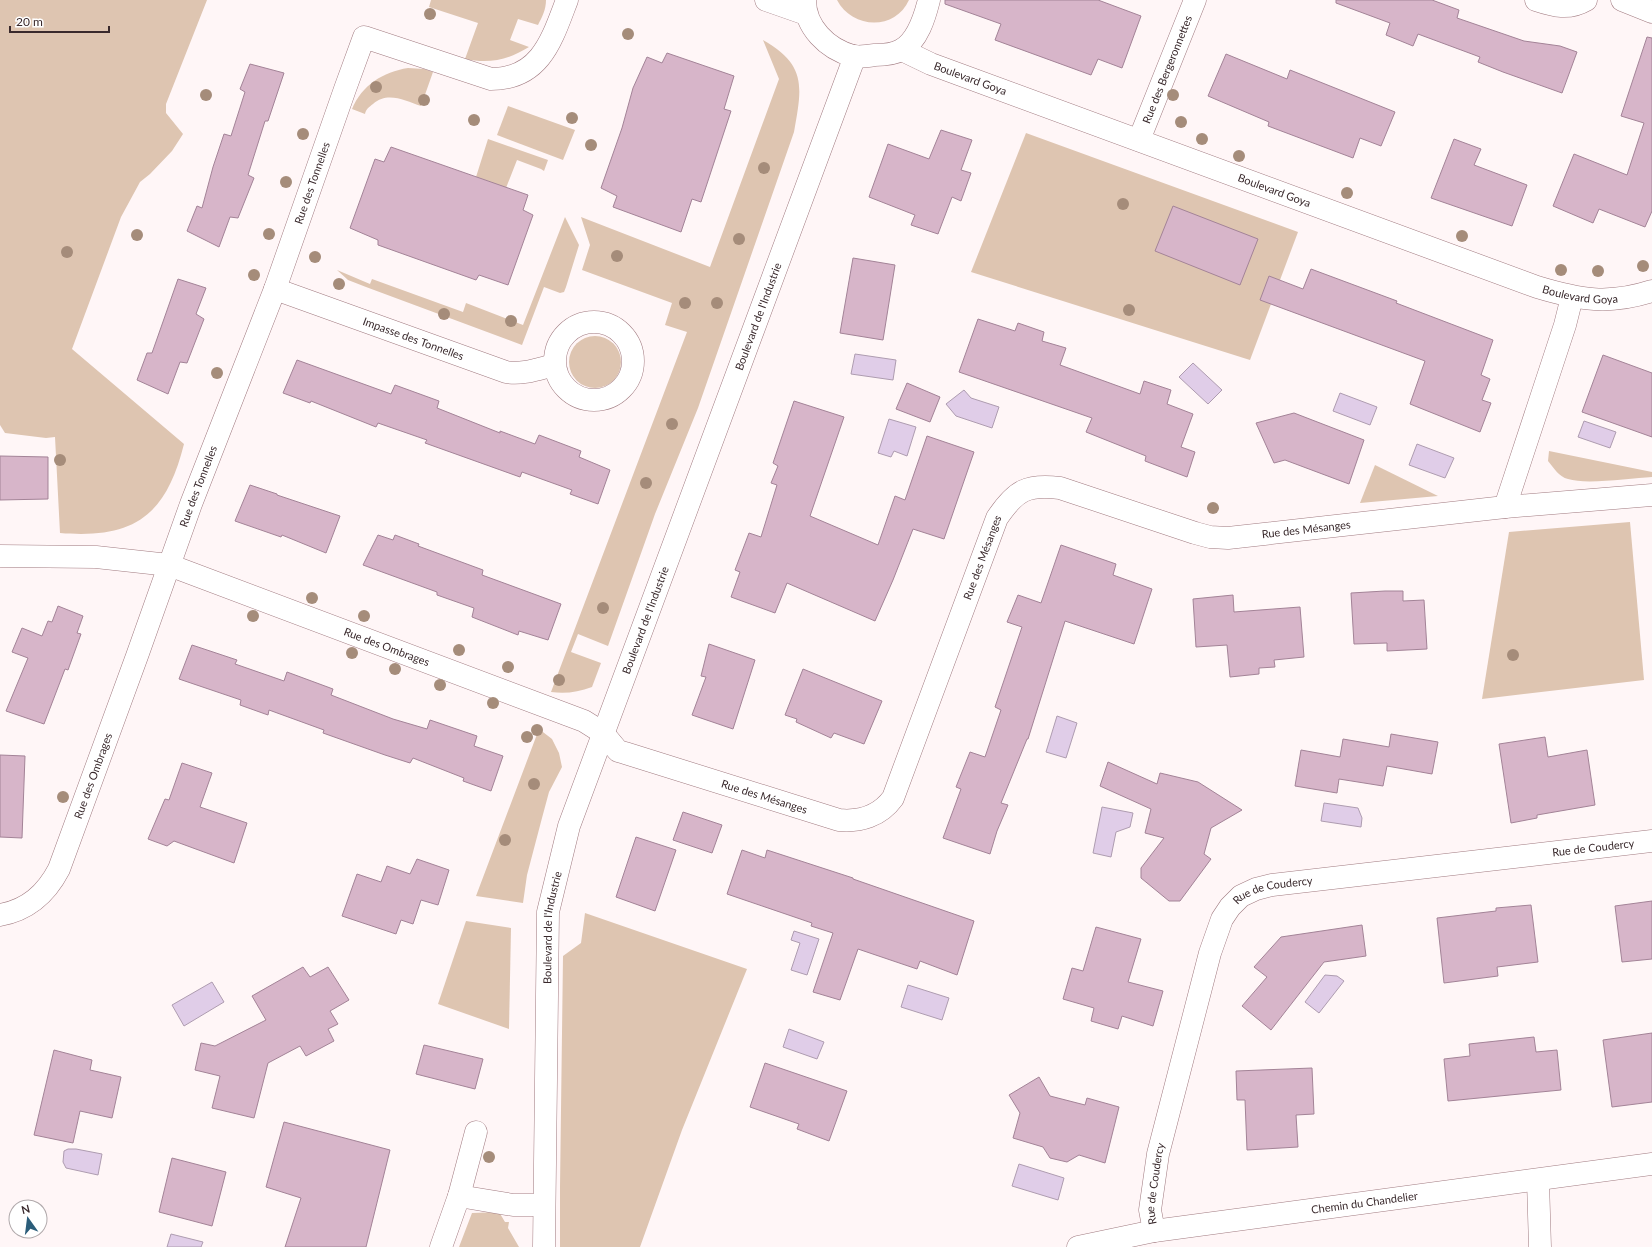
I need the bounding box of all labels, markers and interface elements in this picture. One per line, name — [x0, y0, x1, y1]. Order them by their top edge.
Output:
scale bar — [10, 8, 109, 34]
street label: Rue des Bergeronnettes — [1139, 13, 1194, 125]
text: 20 m — [16, 14, 43, 29]
street label: Boulevard Goya — [932, 59, 1009, 97]
street label: Rue des Tonnelles — [291, 140, 332, 226]
street label: Boulevard Goya — [1236, 171, 1313, 209]
street label: Boulevard de l'Industrie — [732, 261, 784, 372]
street label: Boulevard Goya — [1541, 282, 1618, 305]
street label: Impasse des Tonnelles — [361, 314, 466, 362]
street label: Rue des Tonnelles — [176, 443, 219, 529]
street label: Rue des Mésanges — [960, 512, 1004, 601]
street label: Rue des Mésanges — [1261, 517, 1352, 540]
street label: Boulevard de l'Industrie — [619, 564, 671, 676]
street label: Rue des Ombrages — [342, 624, 432, 668]
street label: Rue des Ombrages — [71, 731, 114, 820]
street label: Rue des Mésanges — [720, 777, 809, 816]
street label: Rue de Coudercy — [1551, 836, 1635, 859]
street label: Boulevard de l'Industrie — [540, 869, 564, 984]
street label: Rue de Coudercy — [1230, 873, 1313, 907]
street label: Rue de Coudercy — [1143, 1141, 1167, 1226]
street label: Chemin du Chandelier — [1310, 1189, 1418, 1216]
north arrow — [8, 1199, 48, 1239]
text: N — [20, 1201, 31, 1216]

